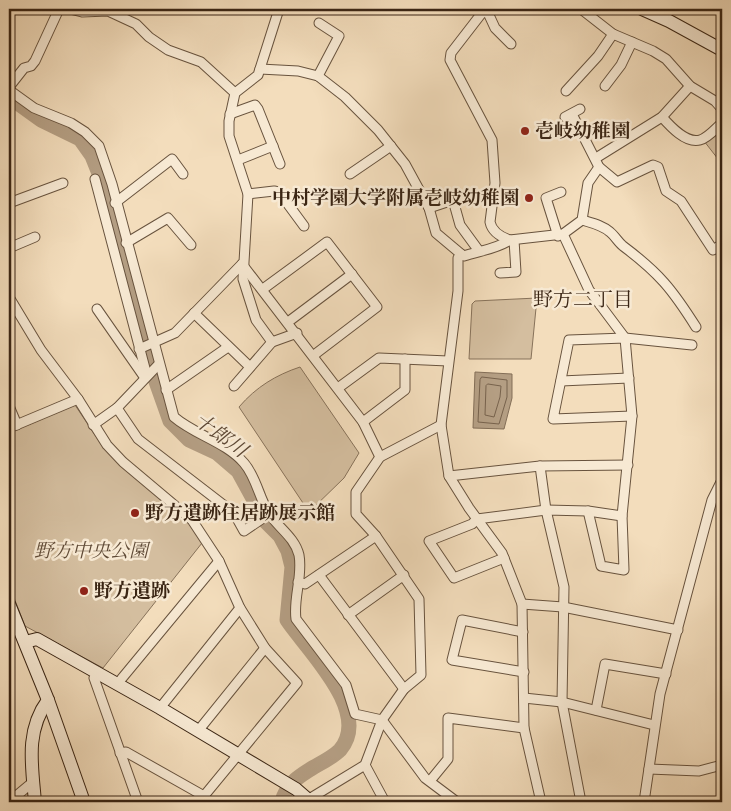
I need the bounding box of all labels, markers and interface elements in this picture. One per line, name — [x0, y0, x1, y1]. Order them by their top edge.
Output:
place label: 壱岐幼稚園 — [535, 120, 630, 143]
marker: 壱岐幼稚園 — [519, 125, 531, 137]
place label: 中村学園大学附属壱岐幼稚園 — [272, 187, 519, 210]
marker: 中村学園大学附属壱岐幼稚園 — [523, 192, 535, 204]
district label: 野方二丁目 — [533, 288, 633, 313]
water label: 十郎川 — [188, 408, 253, 465]
place label: 野方遺跡住居跡展示館 — [145, 502, 335, 525]
marker: 野方遺跡住居跡展示館 — [129, 507, 141, 519]
park label: 野方中央公園 — [34, 540, 151, 563]
place label: 野方遺跡 — [94, 580, 170, 603]
marker: 野方遺跡 — [78, 585, 90, 597]

